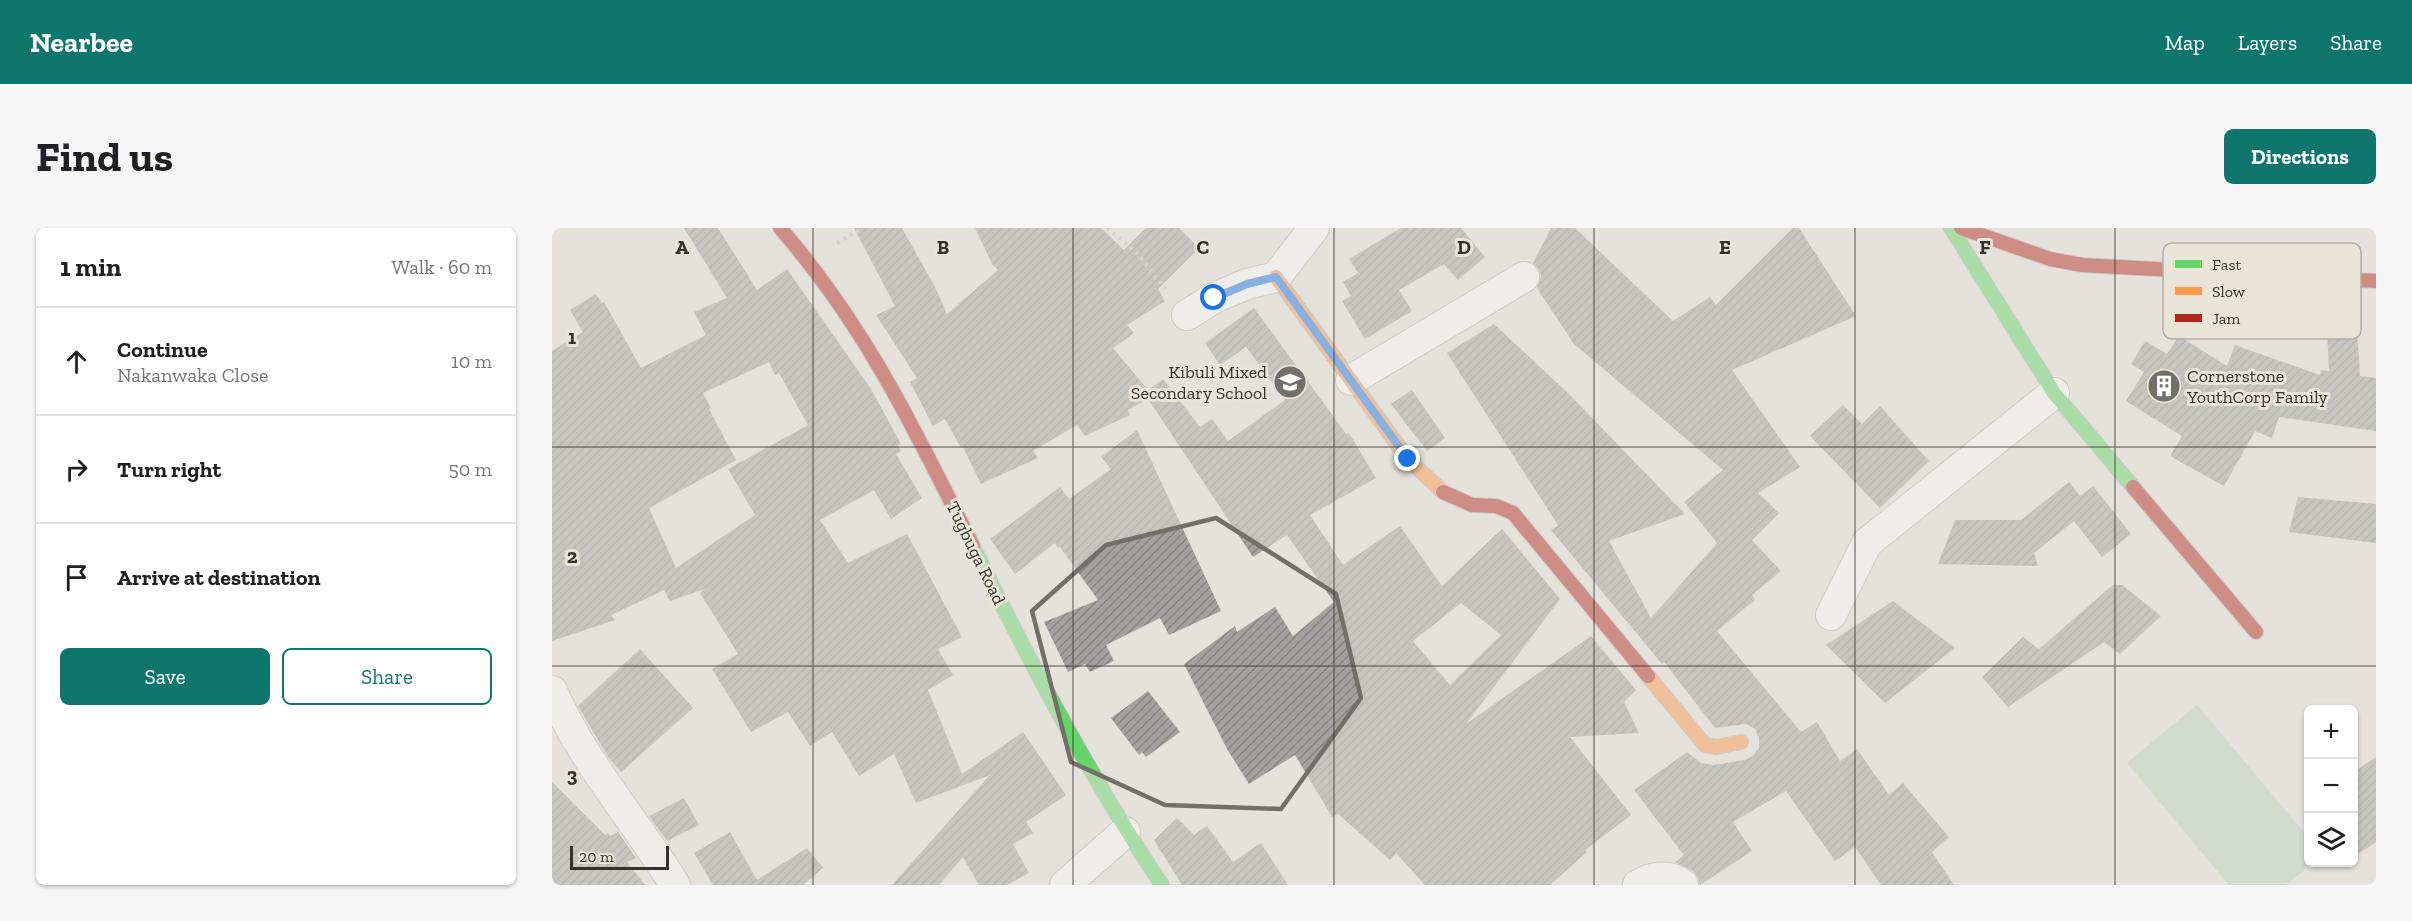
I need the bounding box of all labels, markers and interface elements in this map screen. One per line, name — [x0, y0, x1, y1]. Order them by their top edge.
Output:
text: Nearbee — [30, 26, 133, 59]
text: Map — [2165, 30, 2205, 55]
text: Layers — [2238, 30, 2297, 55]
text: Share — [2330, 30, 2382, 55]
button: Directions — [2224, 129, 2376, 184]
text: Find us — [36, 131, 173, 182]
text: A — [675, 235, 689, 259]
text: B — [937, 235, 949, 259]
text: C — [1197, 235, 1210, 259]
text: D — [1457, 235, 1471, 259]
text: E — [1719, 235, 1731, 259]
text: F — [1979, 235, 1991, 259]
legend — [2163, 243, 2361, 339]
text: 1 min — [60, 251, 121, 283]
text: Walk · 60 m — [391, 255, 492, 279]
text: Fast — [2212, 255, 2241, 274]
text: Slow — [2212, 282, 2246, 301]
route start — [1200, 284, 1226, 310]
text: Jam — [2212, 309, 2241, 328]
text: 1 — [568, 325, 576, 349]
text: Continue — [117, 336, 208, 363]
icon: ahead — [60, 345, 93, 378]
text: 10 m — [451, 349, 492, 373]
place label: Kibuli Mixed Secondary School — [1131, 361, 1267, 404]
text: Nakanwaka Close — [117, 363, 268, 387]
school or university icon: Kibuli Mixed Secondary School — [1272, 364, 1308, 400]
place label: Cornerstone YouthCorp Family — [2186, 365, 2329, 408]
building icon: Cornerstone YouthCorp Family — [2146, 368, 2182, 404]
route end — [1394, 445, 1420, 471]
icon: right — [60, 453, 93, 486]
text: Turn right — [117, 456, 221, 483]
text: 50 m — [448, 457, 492, 481]
street label: Tugbuga Road — [942, 498, 1011, 608]
text: 2 — [567, 544, 578, 568]
icon: arrive — [60, 561, 93, 594]
text: Arrive at destination — [117, 564, 320, 591]
button: Save — [60, 648, 270, 705]
button: Share — [282, 648, 492, 705]
map controls — [2304, 705, 2358, 867]
button: + — [2304, 705, 2358, 759]
button: − — [2304, 759, 2358, 813]
text: 3 — [567, 763, 578, 787]
button: layers — [2304, 813, 2358, 867]
scale bar — [570, 843, 669, 870]
text: 20 m — [579, 847, 614, 866]

